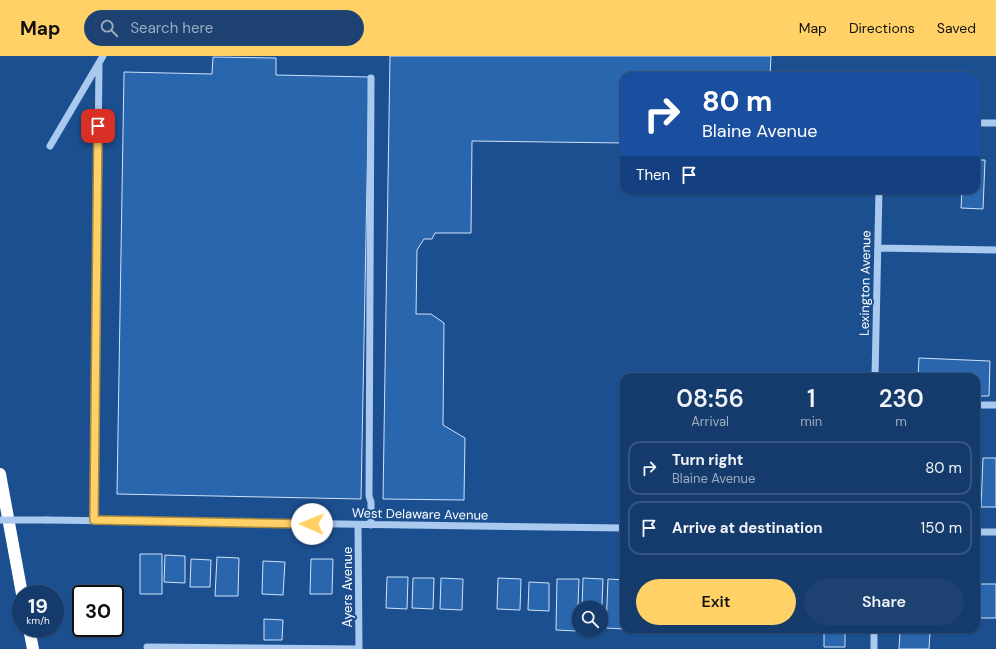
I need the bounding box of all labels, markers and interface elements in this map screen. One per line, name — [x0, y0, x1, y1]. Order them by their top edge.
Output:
search box — [84, 10, 364, 46]
text: Map — [20, 16, 60, 41]
icon: search — [98, 17, 120, 39]
text: Search here — [130, 18, 213, 38]
text: Map — [799, 19, 827, 37]
text: Directions — [849, 19, 915, 37]
text: Saved — [937, 19, 976, 37]
text: 80 m — [702, 83, 772, 120]
icon: right — [636, 88, 688, 140]
pin — [81, 109, 115, 143]
icon: arrive — [87, 115, 109, 137]
text: Blaine Avenue — [702, 119, 818, 143]
icon: arrive — [678, 164, 700, 186]
text: Then — [636, 165, 670, 185]
street label: Lexington Avenue — [856, 230, 874, 336]
text: 08:56 — [676, 383, 744, 414]
text: 1 — [807, 383, 815, 414]
text: 230 — [879, 383, 924, 414]
text: Arrival — [691, 413, 729, 430]
text: min — [800, 413, 822, 430]
text: m — [895, 413, 907, 430]
text: Turn right — [672, 450, 743, 470]
icon: right — [638, 457, 660, 479]
text: 80 m — [925, 458, 962, 478]
text: Blaine Avenue — [672, 470, 755, 487]
position arrow — [291, 503, 333, 545]
street label: West Delaware Avenue — [352, 504, 488, 524]
icon: arrive — [638, 517, 660, 539]
text: Arrive at destination — [672, 518, 823, 538]
text: 150 m — [921, 518, 962, 538]
street label: Ayers Avenue — [339, 547, 356, 627]
button: Exit — [636, 579, 796, 625]
button: Share — [804, 579, 964, 625]
speed limit sign: 30 — [72, 585, 124, 637]
text: 19 — [28, 593, 48, 619]
map controls — [572, 601, 608, 637]
button: search — [572, 601, 608, 637]
text: km/h — [26, 614, 50, 627]

